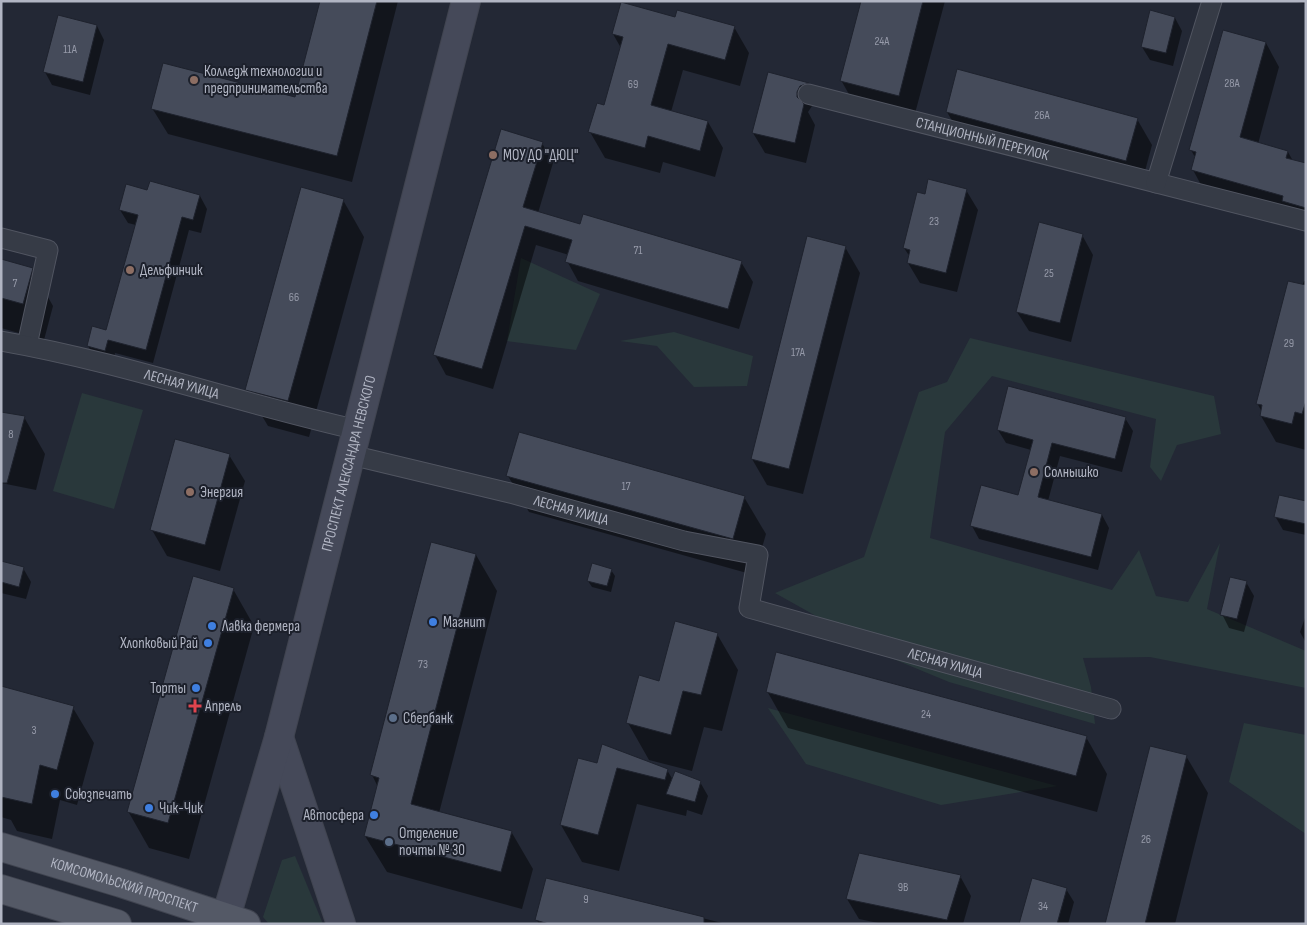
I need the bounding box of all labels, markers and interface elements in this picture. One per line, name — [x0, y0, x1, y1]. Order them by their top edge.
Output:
house number: 24А — [874, 34, 890, 49]
house number: 11А — [63, 42, 78, 57]
place label: Колледж технологии и предпринимательства — [204, 62, 328, 98]
marker: Колледж технологии и предпринимательства — [188, 74, 200, 86]
house number: 28А — [1224, 76, 1241, 91]
house number: 69 — [628, 77, 638, 92]
house number: 26А — [1034, 108, 1051, 123]
street label: СТАНЦИОННЫЙ ПЕРЕУЛОК — [914, 112, 1051, 165]
place label: МОУ ДО "ДЮЦ" — [503, 146, 578, 165]
marker: МОУ ДО "ДЮЦ" — [487, 149, 499, 161]
house number: 23 — [929, 214, 939, 229]
house number: 71 — [633, 243, 643, 258]
place label: Дельфинчик — [140, 261, 203, 280]
marker: Дельфинчик — [124, 264, 136, 276]
house number: 25 — [1044, 266, 1054, 281]
house number: 7 — [13, 276, 18, 291]
house number: 66 — [289, 290, 299, 305]
house number: 29 — [1284, 336, 1294, 351]
house number: 17А — [791, 345, 806, 360]
street label: ЛЕСНАЯ УЛИЦА — [141, 364, 222, 403]
street label: ПРОСПЕКТ АЛЕКСАНДРА НЕВСКОГО — [317, 373, 380, 553]
house number: 8 — [8, 427, 14, 442]
place label: Солнышко — [1044, 463, 1099, 482]
marker: Солнышко — [1028, 466, 1040, 478]
house number: 17 — [622, 479, 631, 494]
place label: Энергия — [200, 483, 243, 502]
marker: Энергия — [184, 486, 196, 498]
street label: ЛЕСНАЯ УЛИЦА — [531, 490, 611, 529]
place label: Магнит — [443, 613, 485, 632]
marker: Магнит — [427, 616, 439, 628]
place label: Лавка фермера — [221, 617, 300, 636]
marker: Лавка фермера — [206, 620, 218, 632]
place label: Хлопковый Рай — [119, 634, 198, 653]
marker: Хлопковый Рай — [202, 637, 214, 649]
street label: ЛЕСНАЯ УЛИЦА — [905, 643, 986, 682]
house number: 73 — [418, 657, 428, 672]
place label: Торты — [150, 679, 186, 698]
marker: Торты — [190, 682, 202, 694]
place label: Апрель — [204, 697, 242, 716]
marker: Апрель — [189, 700, 201, 712]
house number: 24 — [921, 707, 931, 722]
place label: Сбербанк — [403, 709, 453, 728]
marker: Сбербанк — [387, 712, 399, 724]
house number: 3 — [31, 723, 37, 738]
place label: Союзпечать — [65, 785, 132, 804]
marker: Союзпечать — [49, 788, 61, 800]
place label: Чик-Чик — [159, 799, 203, 818]
marker: Чик-Чик — [143, 802, 155, 814]
place label: Автосфера — [303, 806, 364, 825]
marker: Автосфера — [368, 809, 380, 821]
place label: Отделение почты № 30 — [399, 824, 465, 860]
house number: 26 — [1141, 832, 1151, 847]
marker: Отделение почты № 30 — [383, 836, 395, 848]
street label: КОМСОМОЛЬСКИЙ ПРОСПЕКТ — [48, 853, 200, 917]
house number: 9В — [898, 880, 908, 895]
house number: 9 — [583, 892, 589, 907]
house number: 34 — [1038, 899, 1048, 914]

